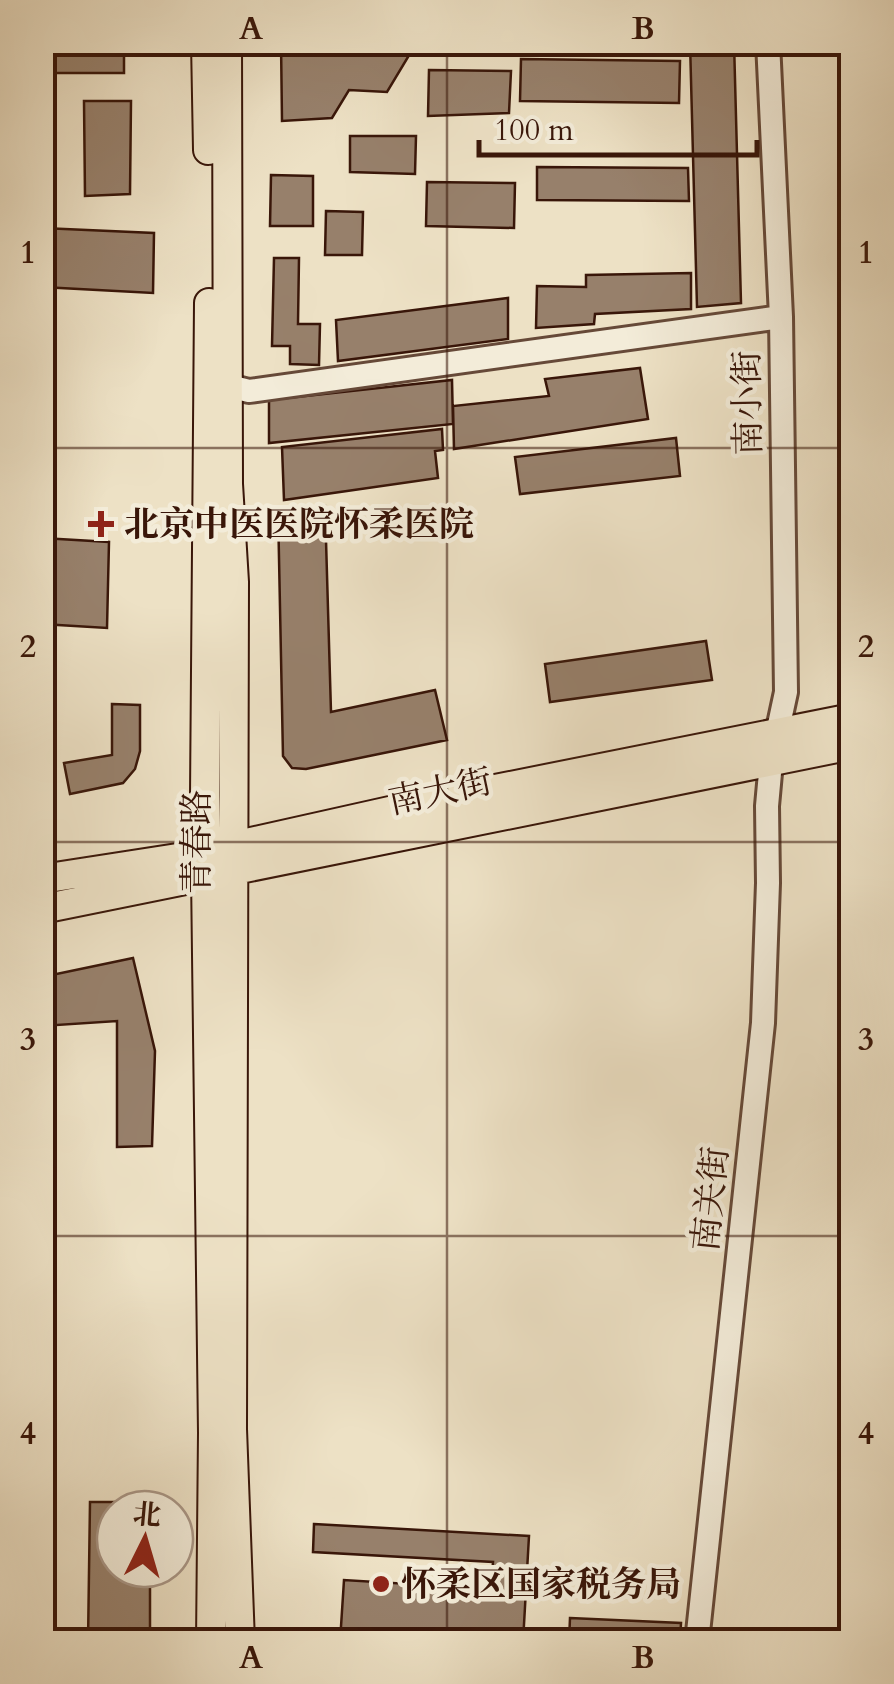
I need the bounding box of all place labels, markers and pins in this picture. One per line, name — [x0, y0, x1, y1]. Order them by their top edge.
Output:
place label: 北京中医医院怀柔医院 — [124, 501, 474, 549]
marker: 北京中医医院怀柔医院 — [88, 511, 114, 537]
place label: 怀柔区国家税务局 — [401, 1561, 681, 1609]
marker: 怀柔区国家税务局 — [370, 1573, 392, 1595]

